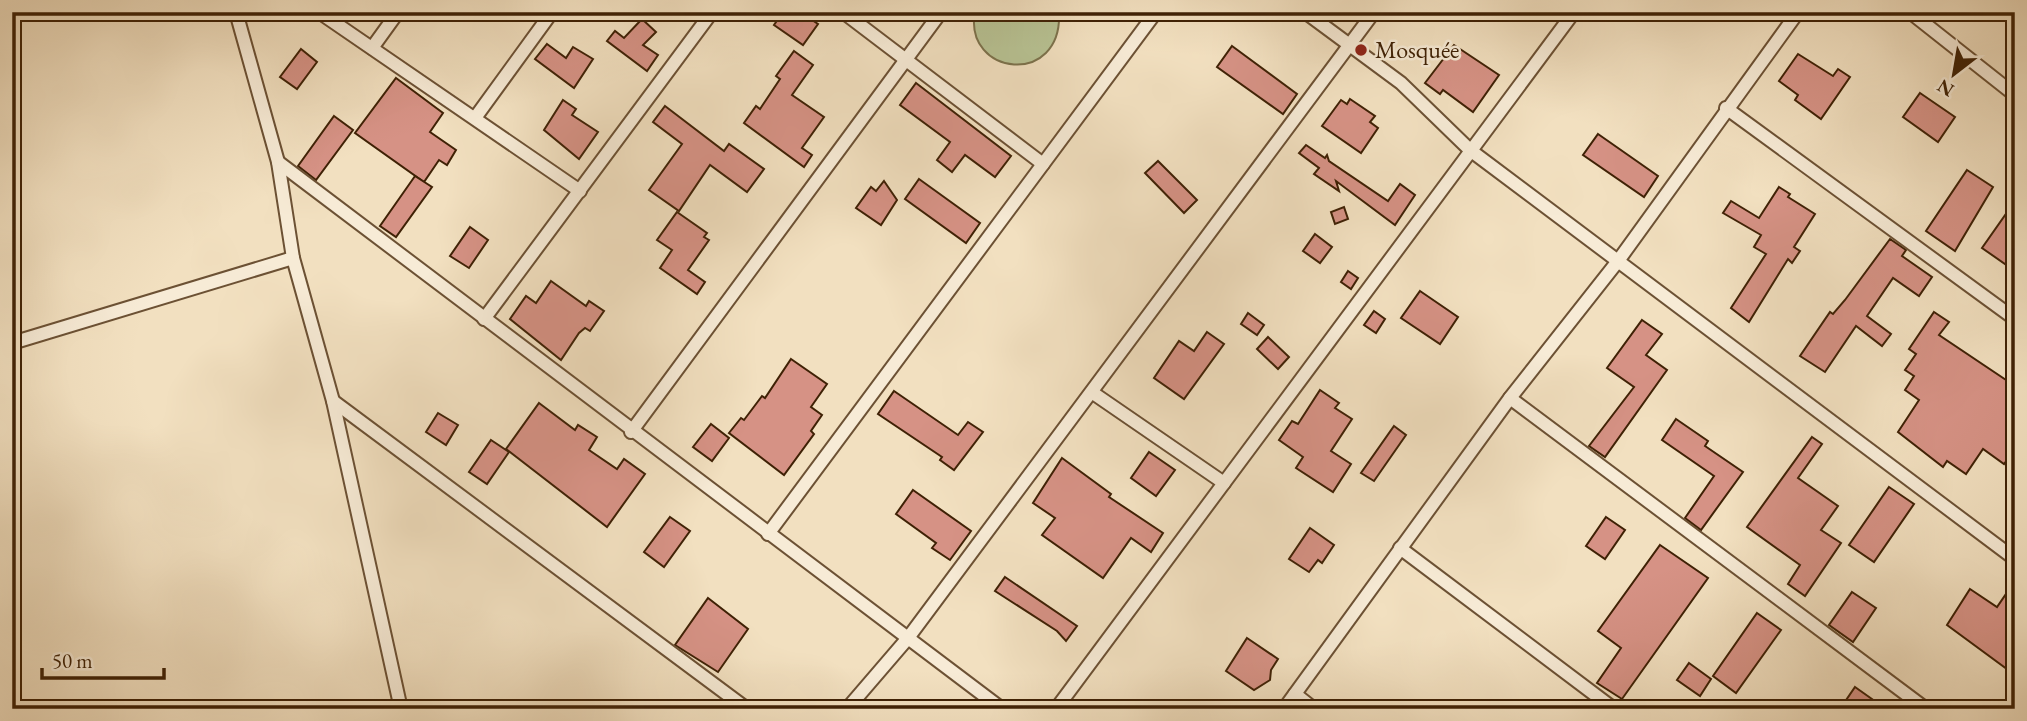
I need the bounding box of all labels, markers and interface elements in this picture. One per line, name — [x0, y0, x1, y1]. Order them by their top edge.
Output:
place label: Mosquée — [1375, 34, 1459, 65]
north arrow — [1918, 38, 1988, 108]
marker: Mosquée — [1353, 42, 1369, 58]
text: N — [1932, 73, 1959, 103]
scale bar — [42, 637, 164, 681]
text: 50 m — [52, 647, 93, 674]

